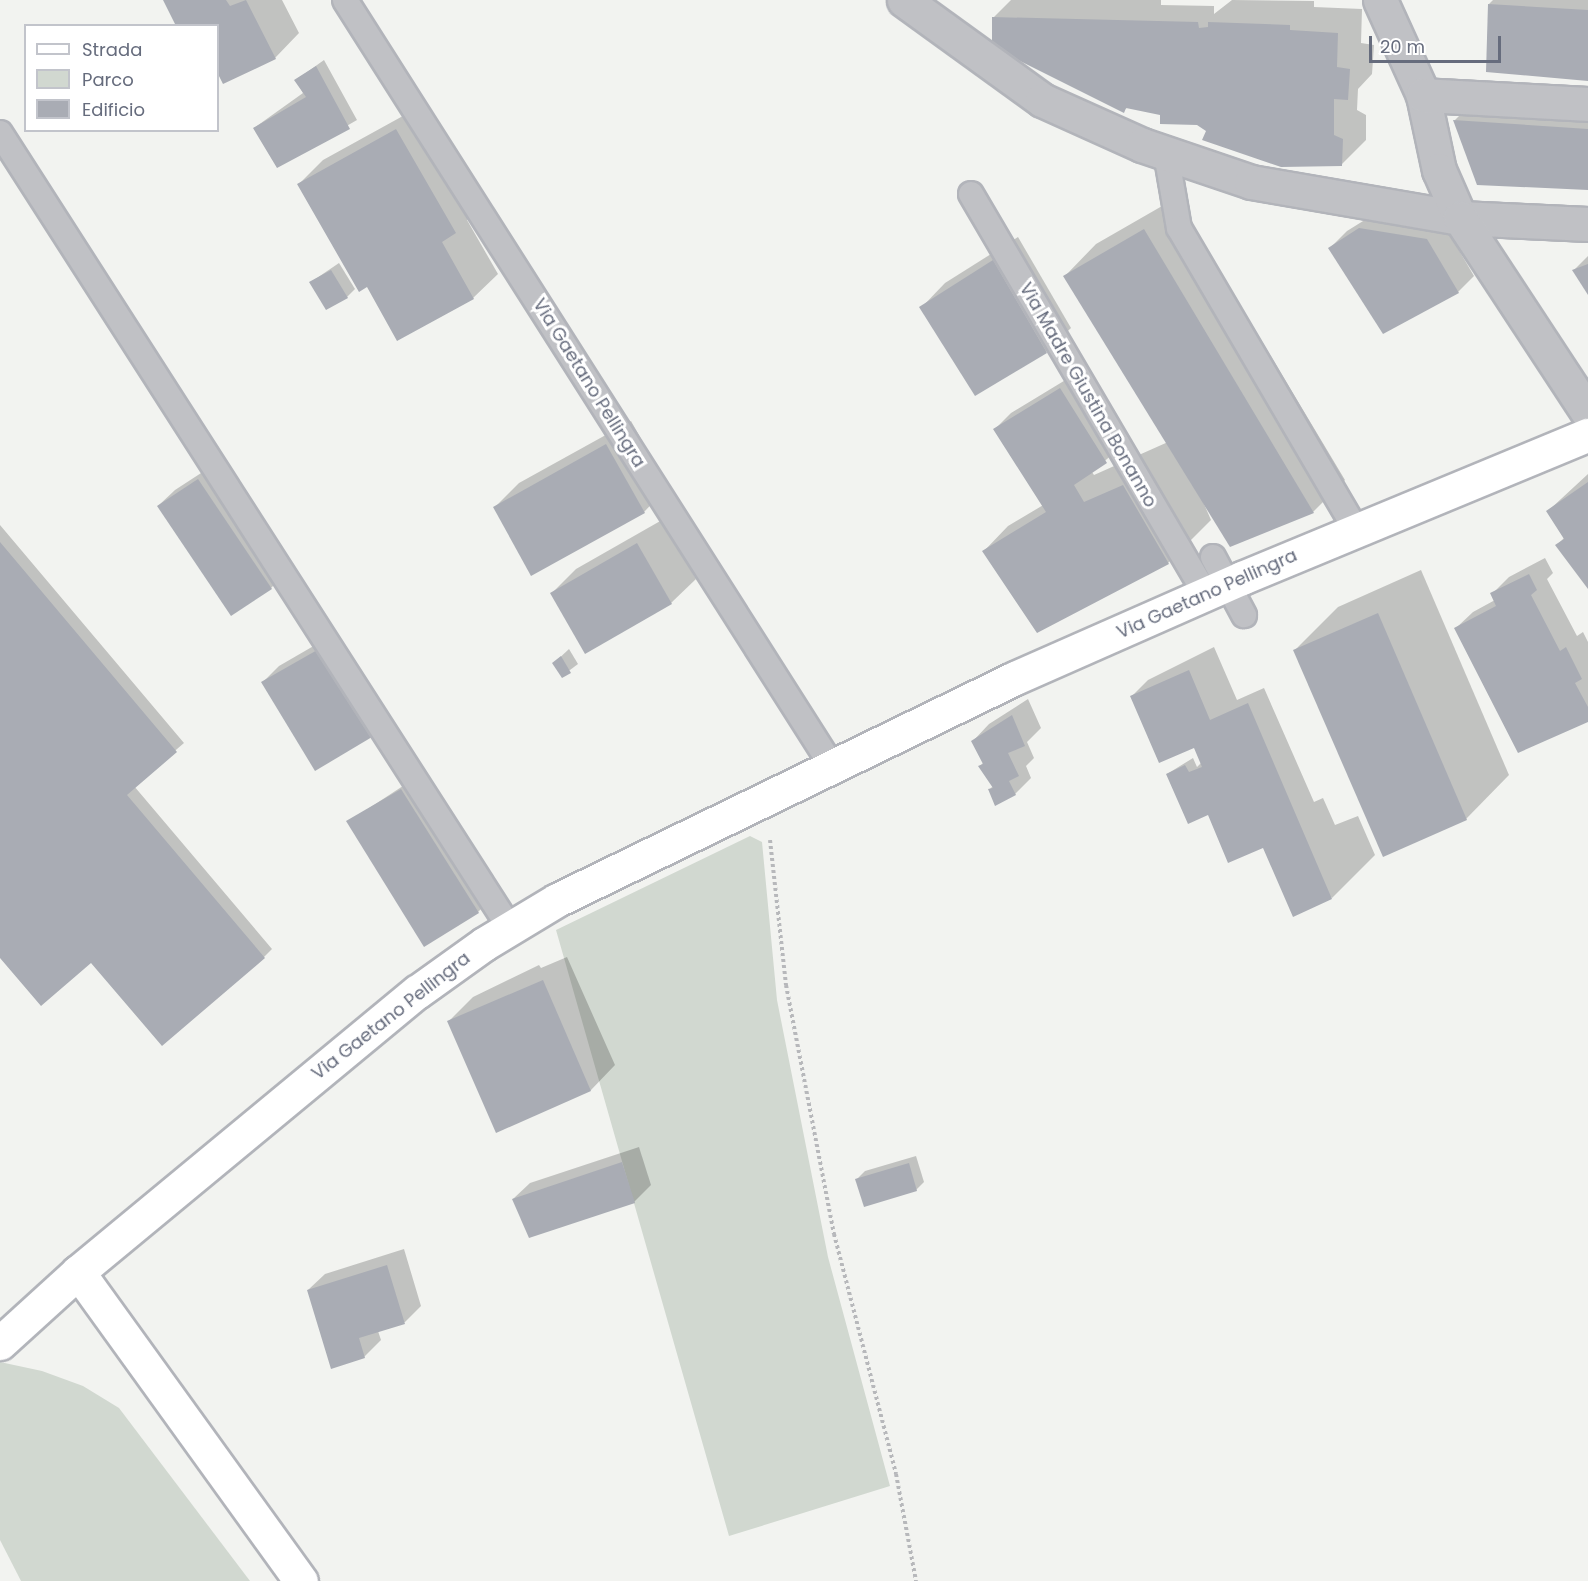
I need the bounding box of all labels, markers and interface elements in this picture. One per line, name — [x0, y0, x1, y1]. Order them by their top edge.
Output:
legend — [24, 24, 219, 132]
scale bar — [1372, 24, 1504, 62]
text: 20 m — [1380, 34, 1425, 59]
text: Strada — [82, 37, 142, 62]
text: Parco — [82, 67, 134, 92]
text: Edificio — [82, 97, 145, 122]
street label: Via Madre Giustina Bonanno — [1015, 279, 1161, 511]
street label: Via Gaetano Pellingra — [528, 295, 650, 471]
street label: Via Gaetano Pellingra — [1114, 544, 1300, 644]
street label: Via Gaetano Pellingra — [308, 947, 474, 1085]

